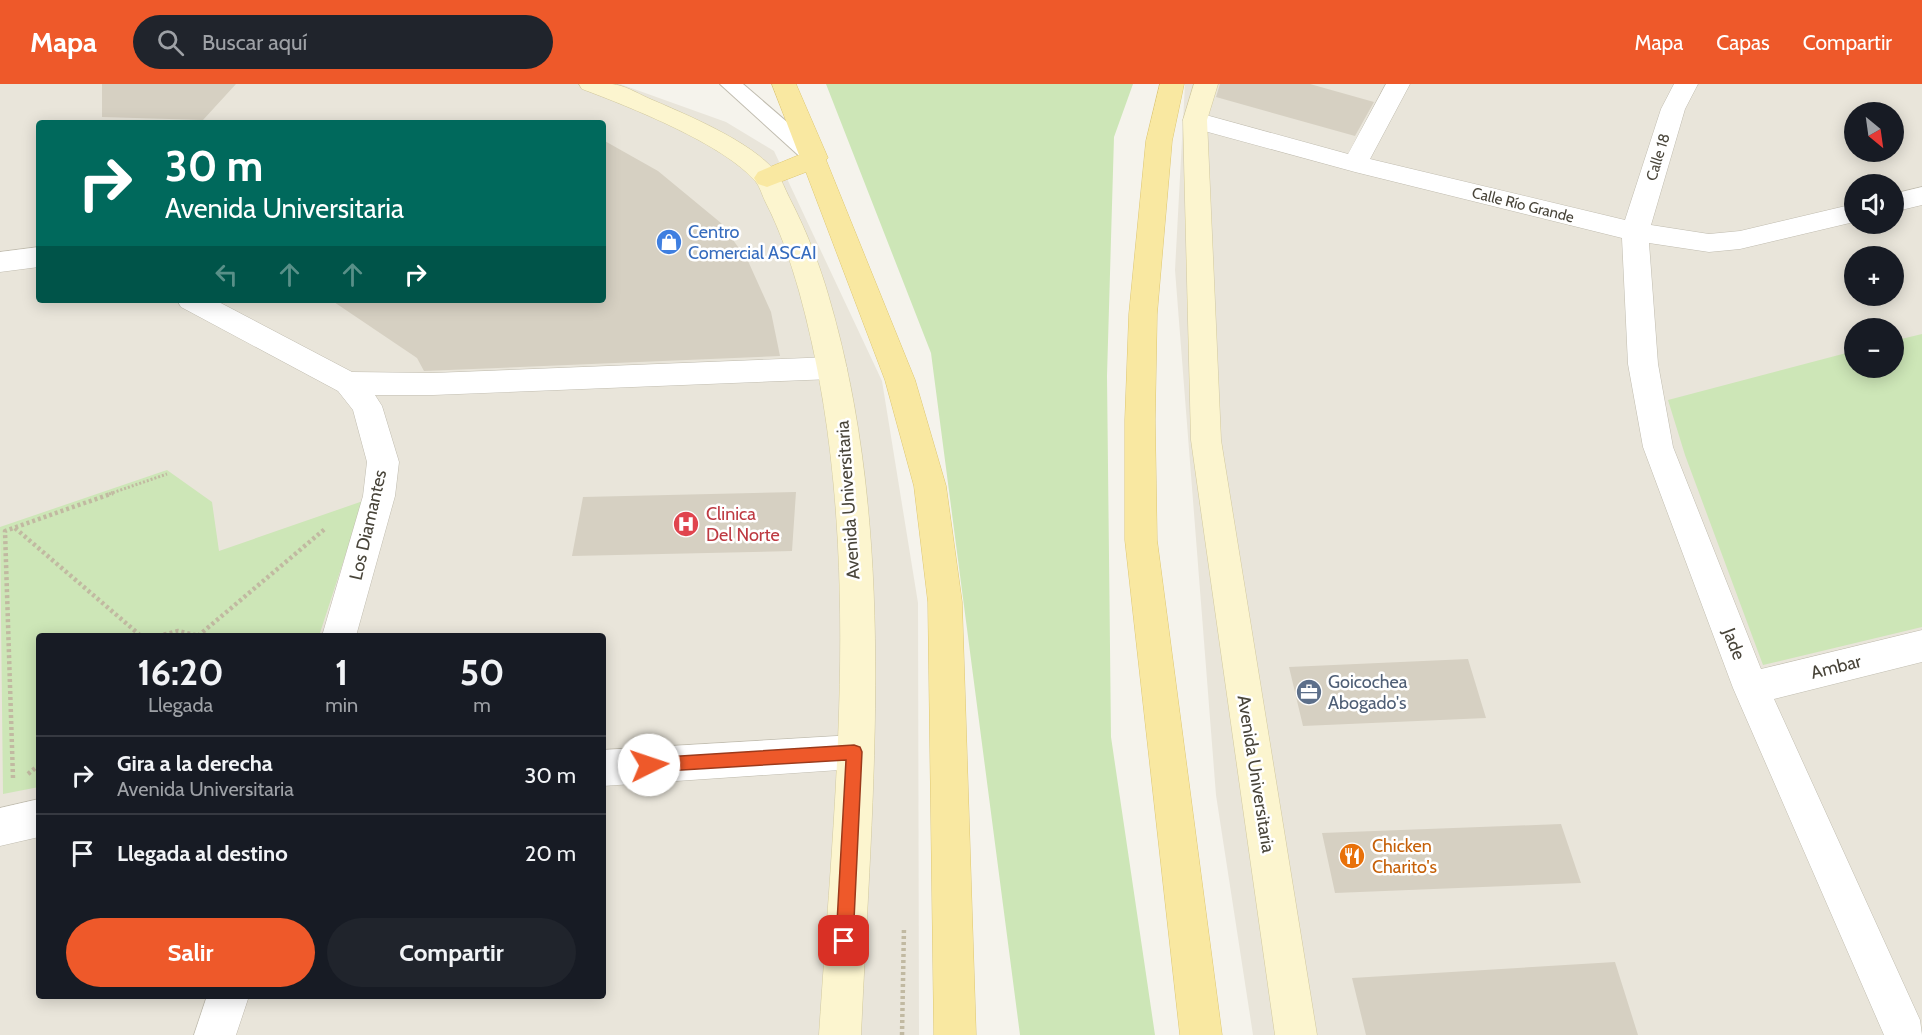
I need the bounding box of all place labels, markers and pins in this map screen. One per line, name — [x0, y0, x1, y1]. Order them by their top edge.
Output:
place label: Centro Comercial ASCAI — [688, 221, 817, 264]
shop icon: Centro Comercial ASCAI — [654, 227, 684, 257]
place label: Clinica Del Norte — [706, 503, 780, 546]
hospital icon: Clinica Del Norte — [671, 509, 701, 539]
place label: Goicochea Abogado's — [1328, 671, 1408, 714]
office icon: Goicochea Abogado's — [1294, 677, 1324, 707]
place label: Chicken Charito's — [1372, 835, 1437, 878]
restaurant icon: Chicken Charito's — [1337, 841, 1367, 871]
pin — [818, 915, 869, 966]

